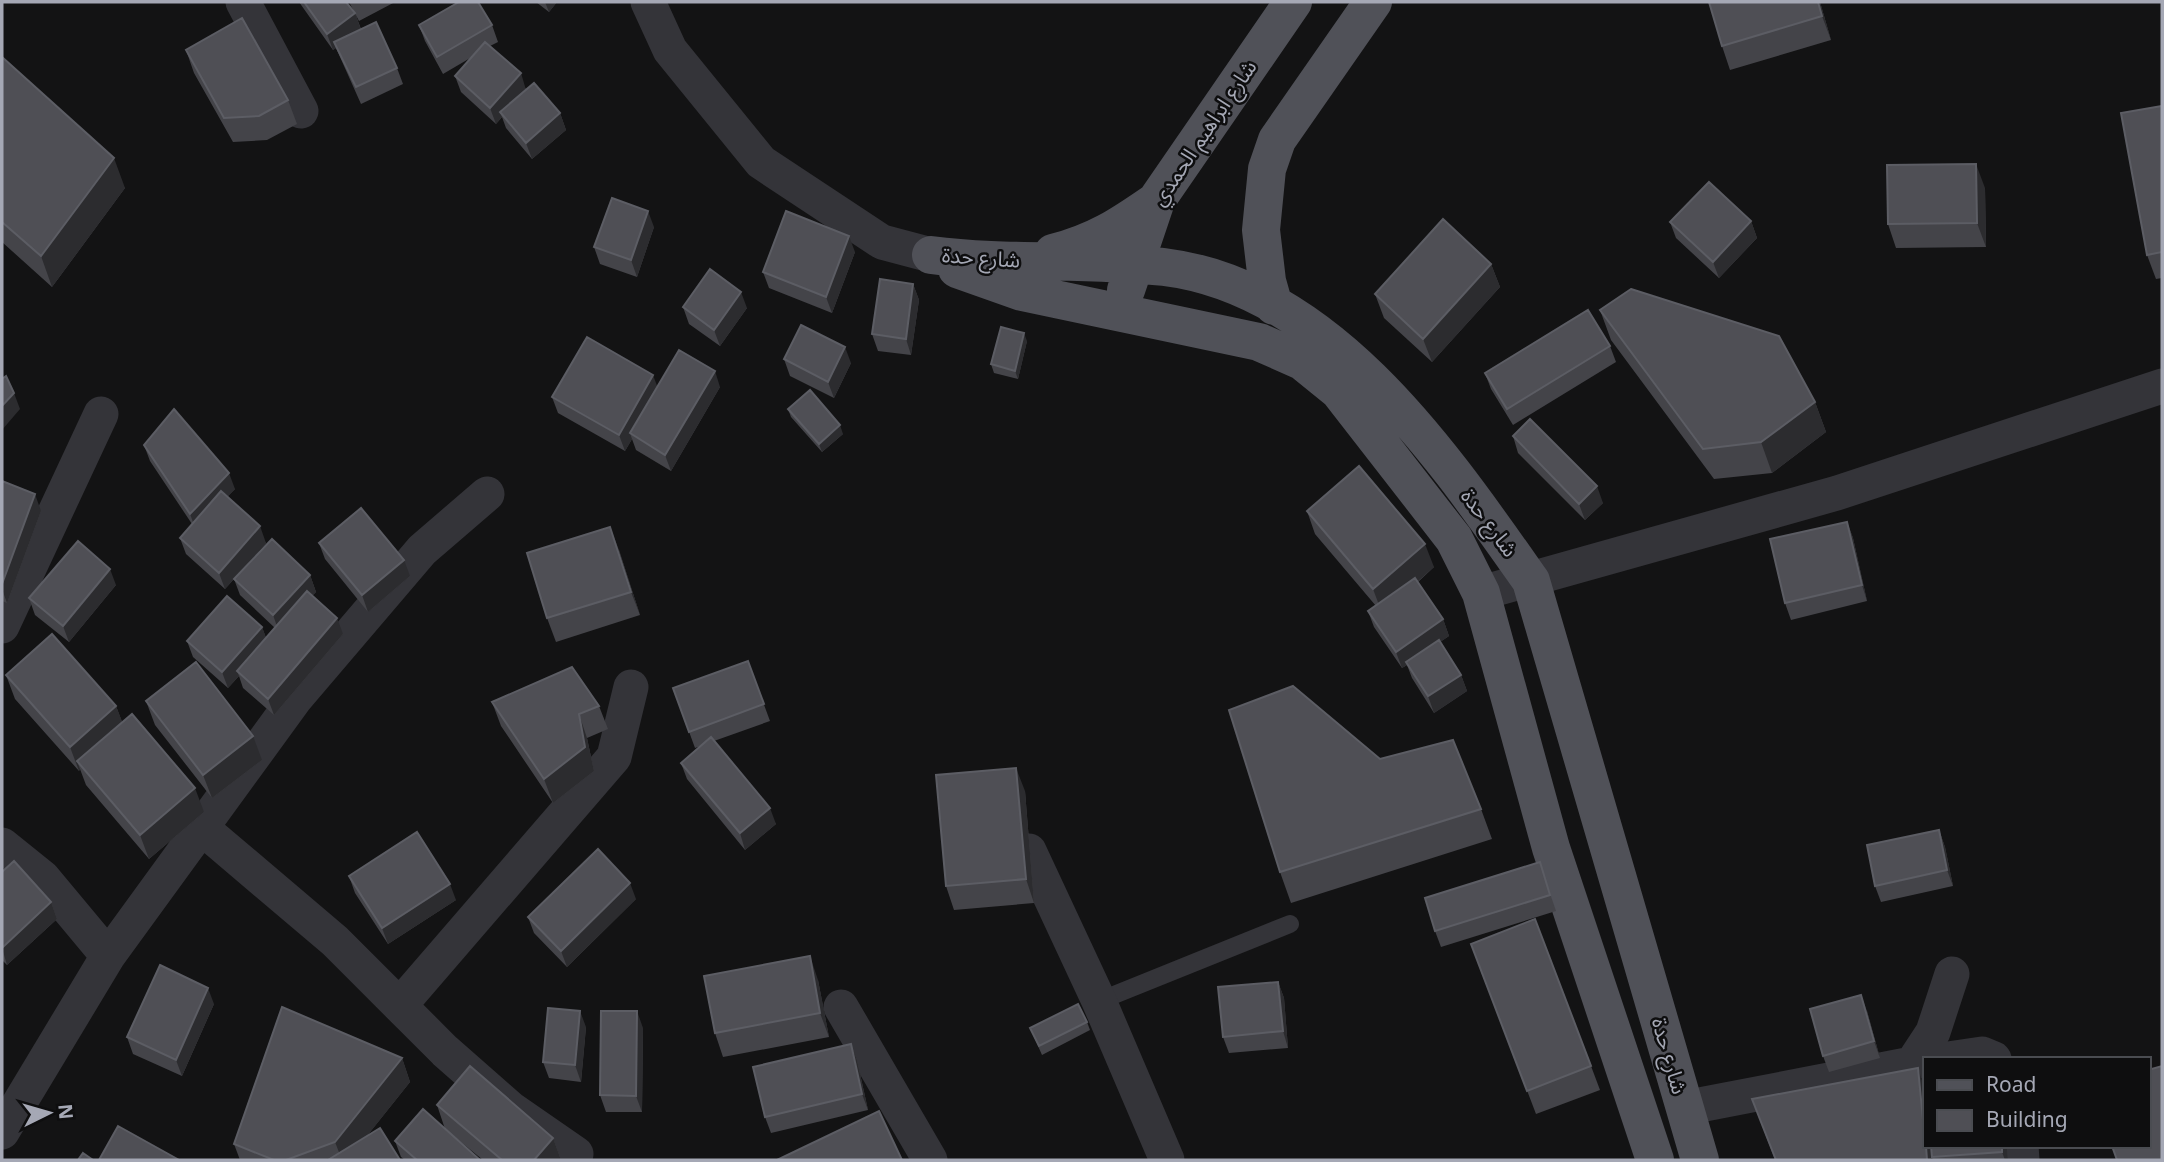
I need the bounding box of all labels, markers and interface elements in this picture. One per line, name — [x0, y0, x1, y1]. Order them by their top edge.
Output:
street label: شارع ابراهيم الحمدي — [1144, 54, 1265, 212]
street label: شارع حدة — [941, 240, 1021, 276]
street label: شارع حدة — [1453, 483, 1525, 563]
street label: شارع حدة — [1644, 1014, 1694, 1098]
legend — [1923, 1057, 2150, 1148]
text: Road — [1986, 1070, 2036, 1098]
north arrow — [14, 1078, 84, 1148]
text: N — [52, 1103, 80, 1120]
text: Building — [1986, 1105, 2068, 1133]

